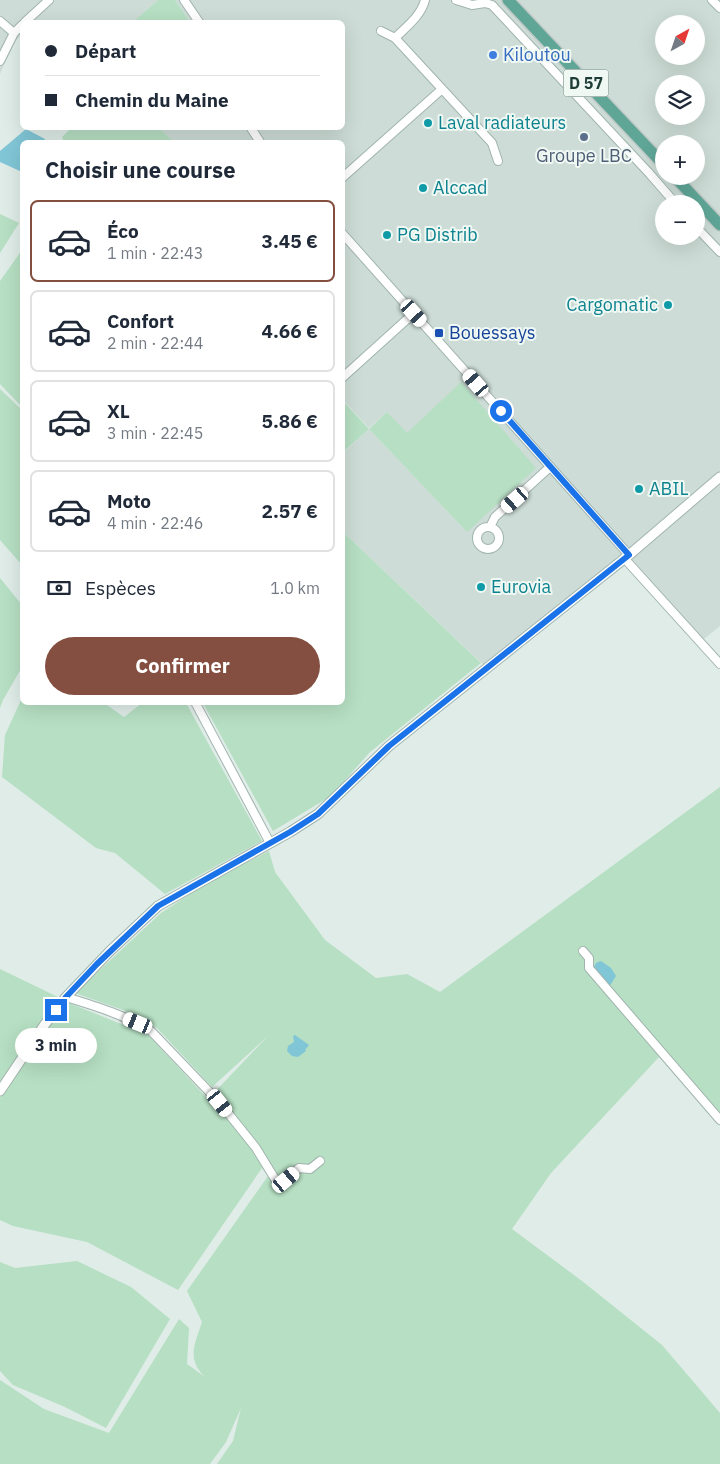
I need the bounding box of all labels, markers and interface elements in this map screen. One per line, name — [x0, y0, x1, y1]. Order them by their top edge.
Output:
north arrow — [655, 15, 705, 65]
map controls — [655, 15, 705, 245]
text: Départ — [75, 39, 136, 63]
place label: Kiloutou — [503, 43, 571, 66]
marker: Kiloutou — [487, 49, 499, 61]
road number: D 57 — [564, 70, 608, 96]
button: layers — [655, 75, 705, 125]
text: Chemin du Maine — [75, 88, 229, 112]
place label: Laval radiateurs — [438, 111, 566, 134]
marker: Laval radiateurs — [422, 117, 434, 129]
marker: Groupe LBC — [578, 131, 590, 143]
button: + — [655, 135, 705, 185]
place label: Groupe LBC — [536, 144, 632, 167]
text: Choisir une course — [45, 155, 236, 184]
place label: Alccad — [433, 176, 488, 199]
marker: Alccad — [417, 182, 429, 194]
button: − — [655, 195, 705, 245]
icon: car — [47, 219, 92, 264]
text: Éco — [107, 219, 139, 243]
place label: PG Distrib — [397, 223, 478, 246]
text: 3.45 € — [262, 229, 318, 253]
marker: PG Distrib — [381, 229, 393, 241]
text: 1 min · 22:43 — [107, 243, 203, 263]
place label: Cargomatic — [566, 293, 658, 316]
car — [398, 297, 429, 329]
marker: Cargomatic — [662, 299, 674, 311]
icon: car — [47, 309, 92, 354]
text: Confort — [107, 309, 174, 333]
text: 4.66 € — [262, 319, 318, 343]
place label: Bouessays — [449, 321, 536, 344]
marker: Bouessays — [433, 327, 445, 339]
text: 2 min · 22:44 — [107, 333, 203, 353]
car — [460, 367, 491, 399]
icon: car — [47, 399, 92, 444]
text: XL — [107, 399, 130, 423]
route start — [490, 400, 512, 422]
text: 5.86 € — [262, 409, 318, 433]
text: 3 min · 22:45 — [107, 423, 203, 443]
place label: ABIL — [649, 477, 689, 500]
marker: ABIL — [633, 483, 645, 495]
car — [498, 484, 531, 516]
icon: car — [47, 489, 92, 534]
text: Moto — [107, 489, 151, 513]
text: 2.57 € — [262, 499, 318, 523]
text: 4 min · 22:46 — [107, 513, 203, 533]
icon: cash — [45, 574, 73, 602]
place label: Eurovia — [491, 575, 552, 598]
text: Espèces — [85, 576, 156, 600]
text: 1.0 km — [270, 578, 320, 598]
marker: Eurovia — [475, 581, 487, 593]
button: Confirmer — [45, 637, 320, 695]
route end — [45, 999, 67, 1021]
car — [121, 1010, 154, 1036]
callout: 3 min — [15, 1028, 97, 1062]
text: 3 min — [35, 1035, 77, 1055]
car — [204, 1087, 235, 1119]
car — [269, 1165, 302, 1195]

